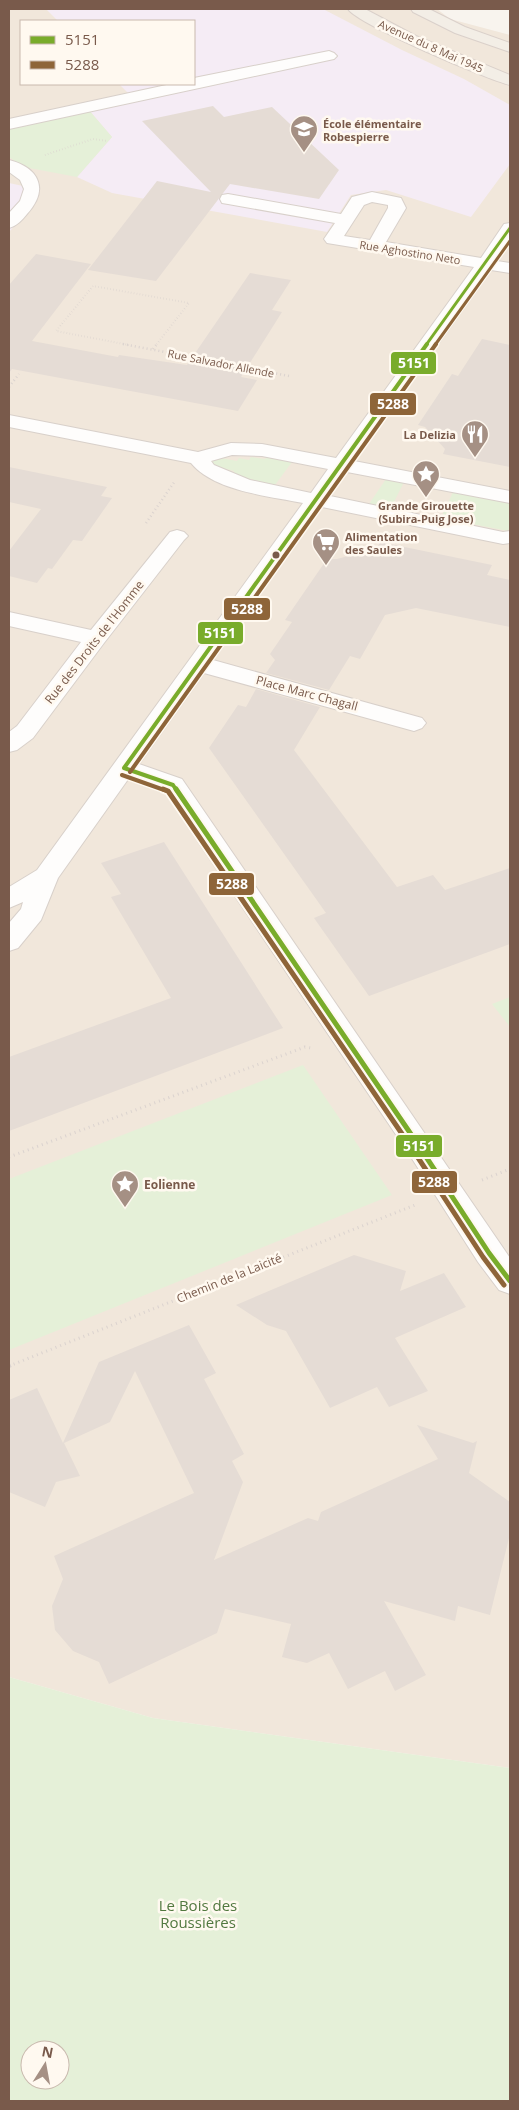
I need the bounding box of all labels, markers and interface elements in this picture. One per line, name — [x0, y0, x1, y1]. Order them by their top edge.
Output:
street label: Avenue du 8 Mai 1945 — [376, 16, 486, 76]
legend — [20, 20, 195, 85]
text: 5151 — [65, 29, 99, 49]
text: 5288 — [65, 54, 99, 74]
school or university icon: École élémentaire Robespierre — [289, 114, 319, 153]
place label: École élémentaire Robespierre — [323, 116, 422, 144]
street label: Rue Aghostino Neto — [358, 237, 462, 267]
street label: Rue Salvador Allende — [166, 345, 276, 381]
line badge: 5151 — [390, 351, 437, 375]
text: 5151 — [398, 353, 430, 372]
line badge: 5288 — [369, 392, 417, 416]
text: 5288 — [377, 394, 409, 413]
restaurant icon: La Delizia — [460, 419, 490, 458]
place label: La Delizia — [404, 427, 456, 442]
place icon: Grande Girouette (Subira-Puig Jose) — [411, 459, 441, 498]
place label: Grande Girouette (Subira-Puig Jose) — [378, 498, 475, 526]
supermarket icon: Alimentation des Saules — [311, 527, 341, 566]
place label: Alimentation des Saules — [345, 529, 417, 557]
unlabelled marker — [271, 550, 281, 560]
street label: Rue des Droits de l'Homme — [40, 577, 148, 707]
line badge: 5288 — [223, 597, 271, 621]
text: 5288 — [231, 599, 263, 618]
line badge: 5151 — [197, 621, 244, 645]
text: 5151 — [204, 623, 236, 642]
street label: Place Marc Chagall — [254, 671, 360, 715]
line badge: 5288 — [208, 872, 255, 896]
text: 5288 — [216, 874, 248, 893]
line badge: 5151 — [395, 1134, 443, 1158]
text: 5151 — [403, 1136, 435, 1155]
place icon: Eolienne — [110, 1169, 140, 1208]
line badge: 5288 — [411, 1170, 458, 1194]
text: 5288 — [418, 1172, 450, 1191]
place label: Eolienne — [144, 1176, 195, 1193]
street label: Chemin de la Laicité — [174, 1249, 284, 1307]
park label: Le Bois des Roussières — [159, 1895, 237, 1932]
north arrow — [20, 2040, 70, 2090]
text: N — [40, 2041, 55, 2062]

